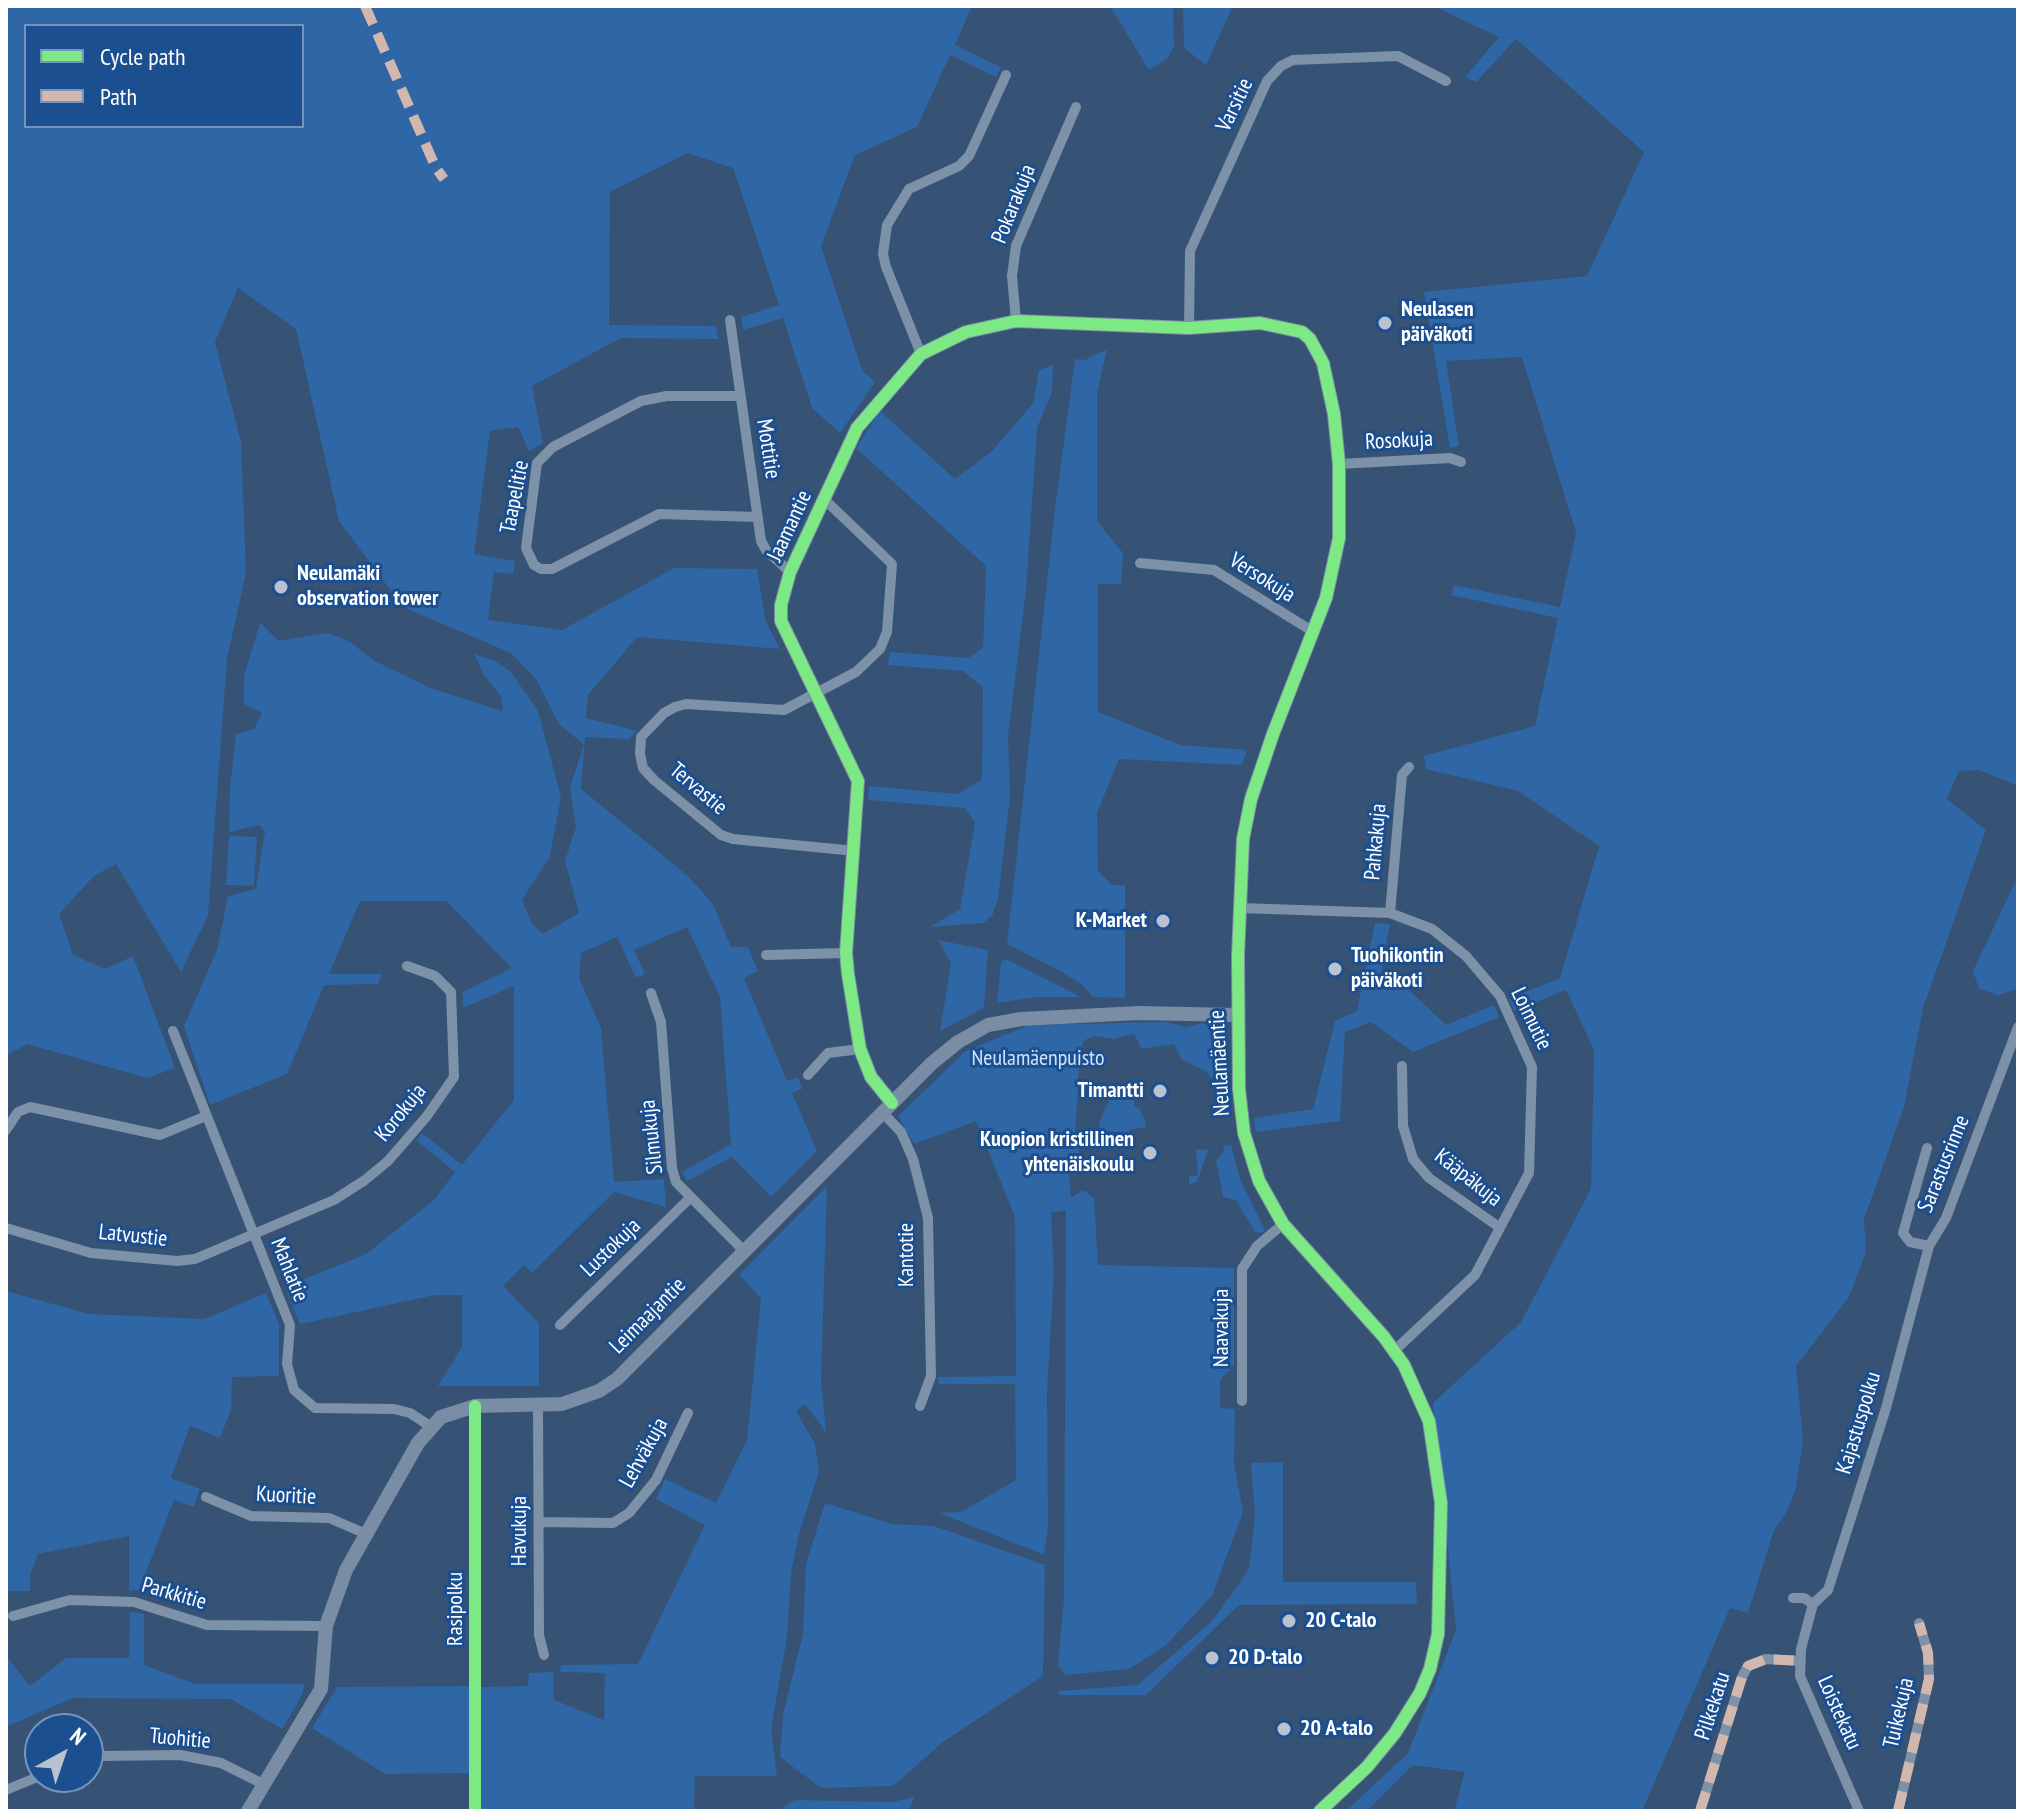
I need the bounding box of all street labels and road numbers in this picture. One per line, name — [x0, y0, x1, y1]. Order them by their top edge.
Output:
street label: Varsitie — [1211, 74, 1259, 136]
street label: Pokarakuja — [986, 161, 1042, 247]
street label: Mottitie — [750, 417, 786, 481]
street label: Rosokuja — [1364, 426, 1434, 456]
street label: Taapelitie — [495, 458, 535, 536]
street label: Jaamantie — [762, 486, 818, 566]
street label: Versokuja — [1224, 548, 1300, 608]
street label: Tervastie — [664, 757, 732, 821]
street label: Pahkakuja — [1360, 803, 1392, 881]
street label: Loimutie — [1505, 983, 1557, 1055]
street label: Neulamäentie — [1204, 1009, 1236, 1117]
street label: Korokuja — [370, 1079, 432, 1147]
street label: Silmukuja — [635, 1098, 669, 1176]
street label: Sarastusrinne — [1913, 1111, 1975, 1217]
street label: Kääpäkuja — [1429, 1143, 1507, 1213]
street label: Lustokuja — [576, 1213, 646, 1283]
street label: Latvustie — [97, 1219, 169, 1253]
street label: Kantotie — [894, 1223, 920, 1287]
street label: Mahlatie — [264, 1234, 314, 1306]
street label: Leimaajantie — [604, 1272, 692, 1360]
street label: Naavakuja — [1209, 1289, 1235, 1367]
street label: Kajastuspolku — [1831, 1369, 1887, 1477]
street label: Lehväkuja — [614, 1413, 674, 1493]
street label: Kuoritie — [255, 1481, 317, 1511]
street label: Havukuja — [507, 1496, 533, 1566]
street label: Parkkitie — [139, 1572, 209, 1616]
street label: Rasipolku — [443, 1572, 469, 1646]
street label: Pilkekatu — [1690, 1669, 1736, 1743]
street label: Loistekatu — [1811, 1672, 1867, 1754]
street label: Tuikekuja — [1878, 1675, 1920, 1751]
street label: Tuohitie — [148, 1723, 212, 1755]

